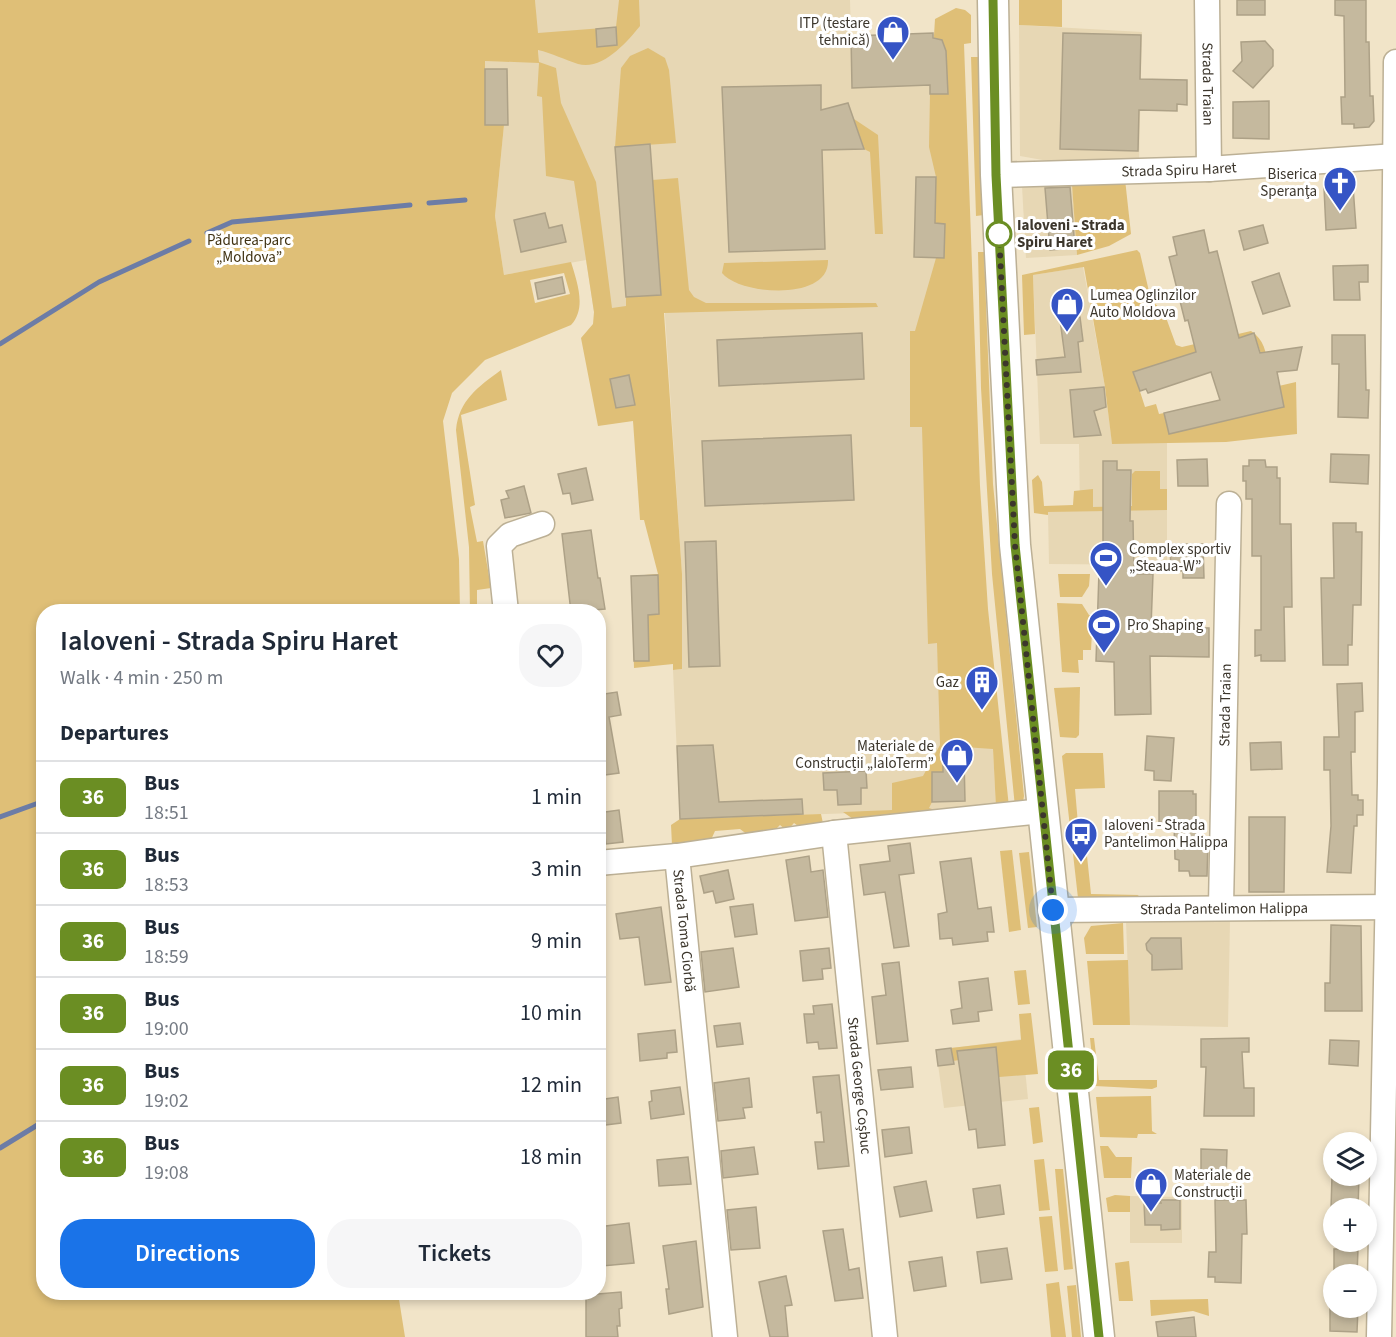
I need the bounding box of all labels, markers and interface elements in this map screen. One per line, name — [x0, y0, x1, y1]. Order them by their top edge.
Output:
place label: ITP (testare tehnică) — [799, 13, 870, 51]
shop icon: ITP (testare tehnică) — [875, 14, 911, 61]
street label: Strada Traian — [1197, 42, 1219, 126]
street label: Strada Spiru Haret — [1121, 157, 1237, 182]
place label: Biserica Speranţa — [1260, 164, 1317, 202]
church icon: Biserica Speranţa — [1322, 165, 1358, 212]
place label: Ialoveni - Strada Spiru Haret — [1017, 215, 1125, 253]
marker: Ialoveni - Strada Spiru Haret — [986, 221, 1012, 247]
park label: Pădurea-parc „Moldova” — [207, 230, 291, 268]
place label: Lumea Oglinzilor Auto Moldova — [1090, 285, 1197, 323]
shop icon: Lumea Oglinzilor Auto Moldova — [1049, 286, 1085, 333]
place label: Complex sportiv „Steaua-W” — [1129, 539, 1231, 577]
sports icon: Complex sportiv „Steaua-W” — [1088, 540, 1124, 587]
sports icon: Pro Shaping — [1086, 607, 1122, 654]
place label: Pro Shaping — [1127, 615, 1204, 636]
text: Ialoveni - Strada Spiru Haret — [60, 621, 398, 661]
button: heart — [519, 624, 582, 687]
street label: Strada Traian — [1214, 663, 1236, 747]
text: Walk · 4 min · 250 m — [60, 664, 223, 692]
building icon: Gaz — [964, 664, 1000, 711]
place label: Gaz — [936, 672, 959, 693]
text: Departures — [60, 717, 169, 749]
place label: Materiale de Construcții „IaloTerm” — [795, 736, 934, 774]
shop icon: Materiale de Construcții „IaloTerm” — [939, 737, 975, 784]
text: Bus — [144, 767, 180, 799]
text: 1 min — [531, 781, 582, 813]
text: 36 — [82, 782, 104, 812]
text: 18:51 — [144, 799, 189, 827]
place label: Ialoveni - Strada Pantelimon Halippa — [1104, 815, 1228, 853]
bus stop icon: Ialoveni - Strada Pantelimon Halippa — [1063, 816, 1099, 863]
text: Bus — [144, 839, 180, 871]
text: 3 min — [531, 853, 582, 885]
text: 36 — [82, 854, 104, 884]
street label: Strada Toma Ciorbă — [668, 868, 701, 993]
text: 18:53 — [144, 871, 189, 899]
your location — [1038, 895, 1068, 925]
street label: Strada Pantelimon Halippa — [1140, 897, 1308, 920]
text: Bus — [144, 911, 180, 943]
text: 9 min — [531, 925, 582, 957]
text: 36 — [82, 926, 104, 956]
text: 18:59 — [144, 943, 189, 971]
text: Bus — [144, 983, 180, 1015]
text: 10 min — [520, 997, 582, 1029]
text: 36 — [82, 998, 104, 1028]
text: 19:00 — [144, 1015, 189, 1043]
street label: Strada George Coșbuc — [842, 1016, 877, 1156]
line badge: 36 — [1044, 1050, 1098, 1090]
text: Bus — [144, 1055, 180, 1087]
text: 36 — [1060, 1055, 1082, 1085]
text: 12 min — [520, 1069, 582, 1101]
text: 36 — [82, 1070, 104, 1100]
text: 19:02 — [144, 1087, 189, 1115]
text: Bus — [144, 1127, 180, 1159]
map controls — [1323, 1132, 1377, 1318]
button: layers — [1323, 1132, 1377, 1186]
text: 18 min — [520, 1141, 582, 1173]
text: 36 — [82, 1142, 104, 1172]
text: 19:08 — [144, 1159, 189, 1187]
place label: Materiale de Construcții — [1174, 1165, 1251, 1203]
shop icon: Materiale de Construcții — [1133, 1166, 1169, 1213]
button: + — [1323, 1198, 1377, 1252]
button: Directions — [60, 1219, 315, 1288]
button: Tickets — [327, 1219, 582, 1288]
button: − — [1323, 1264, 1377, 1318]

